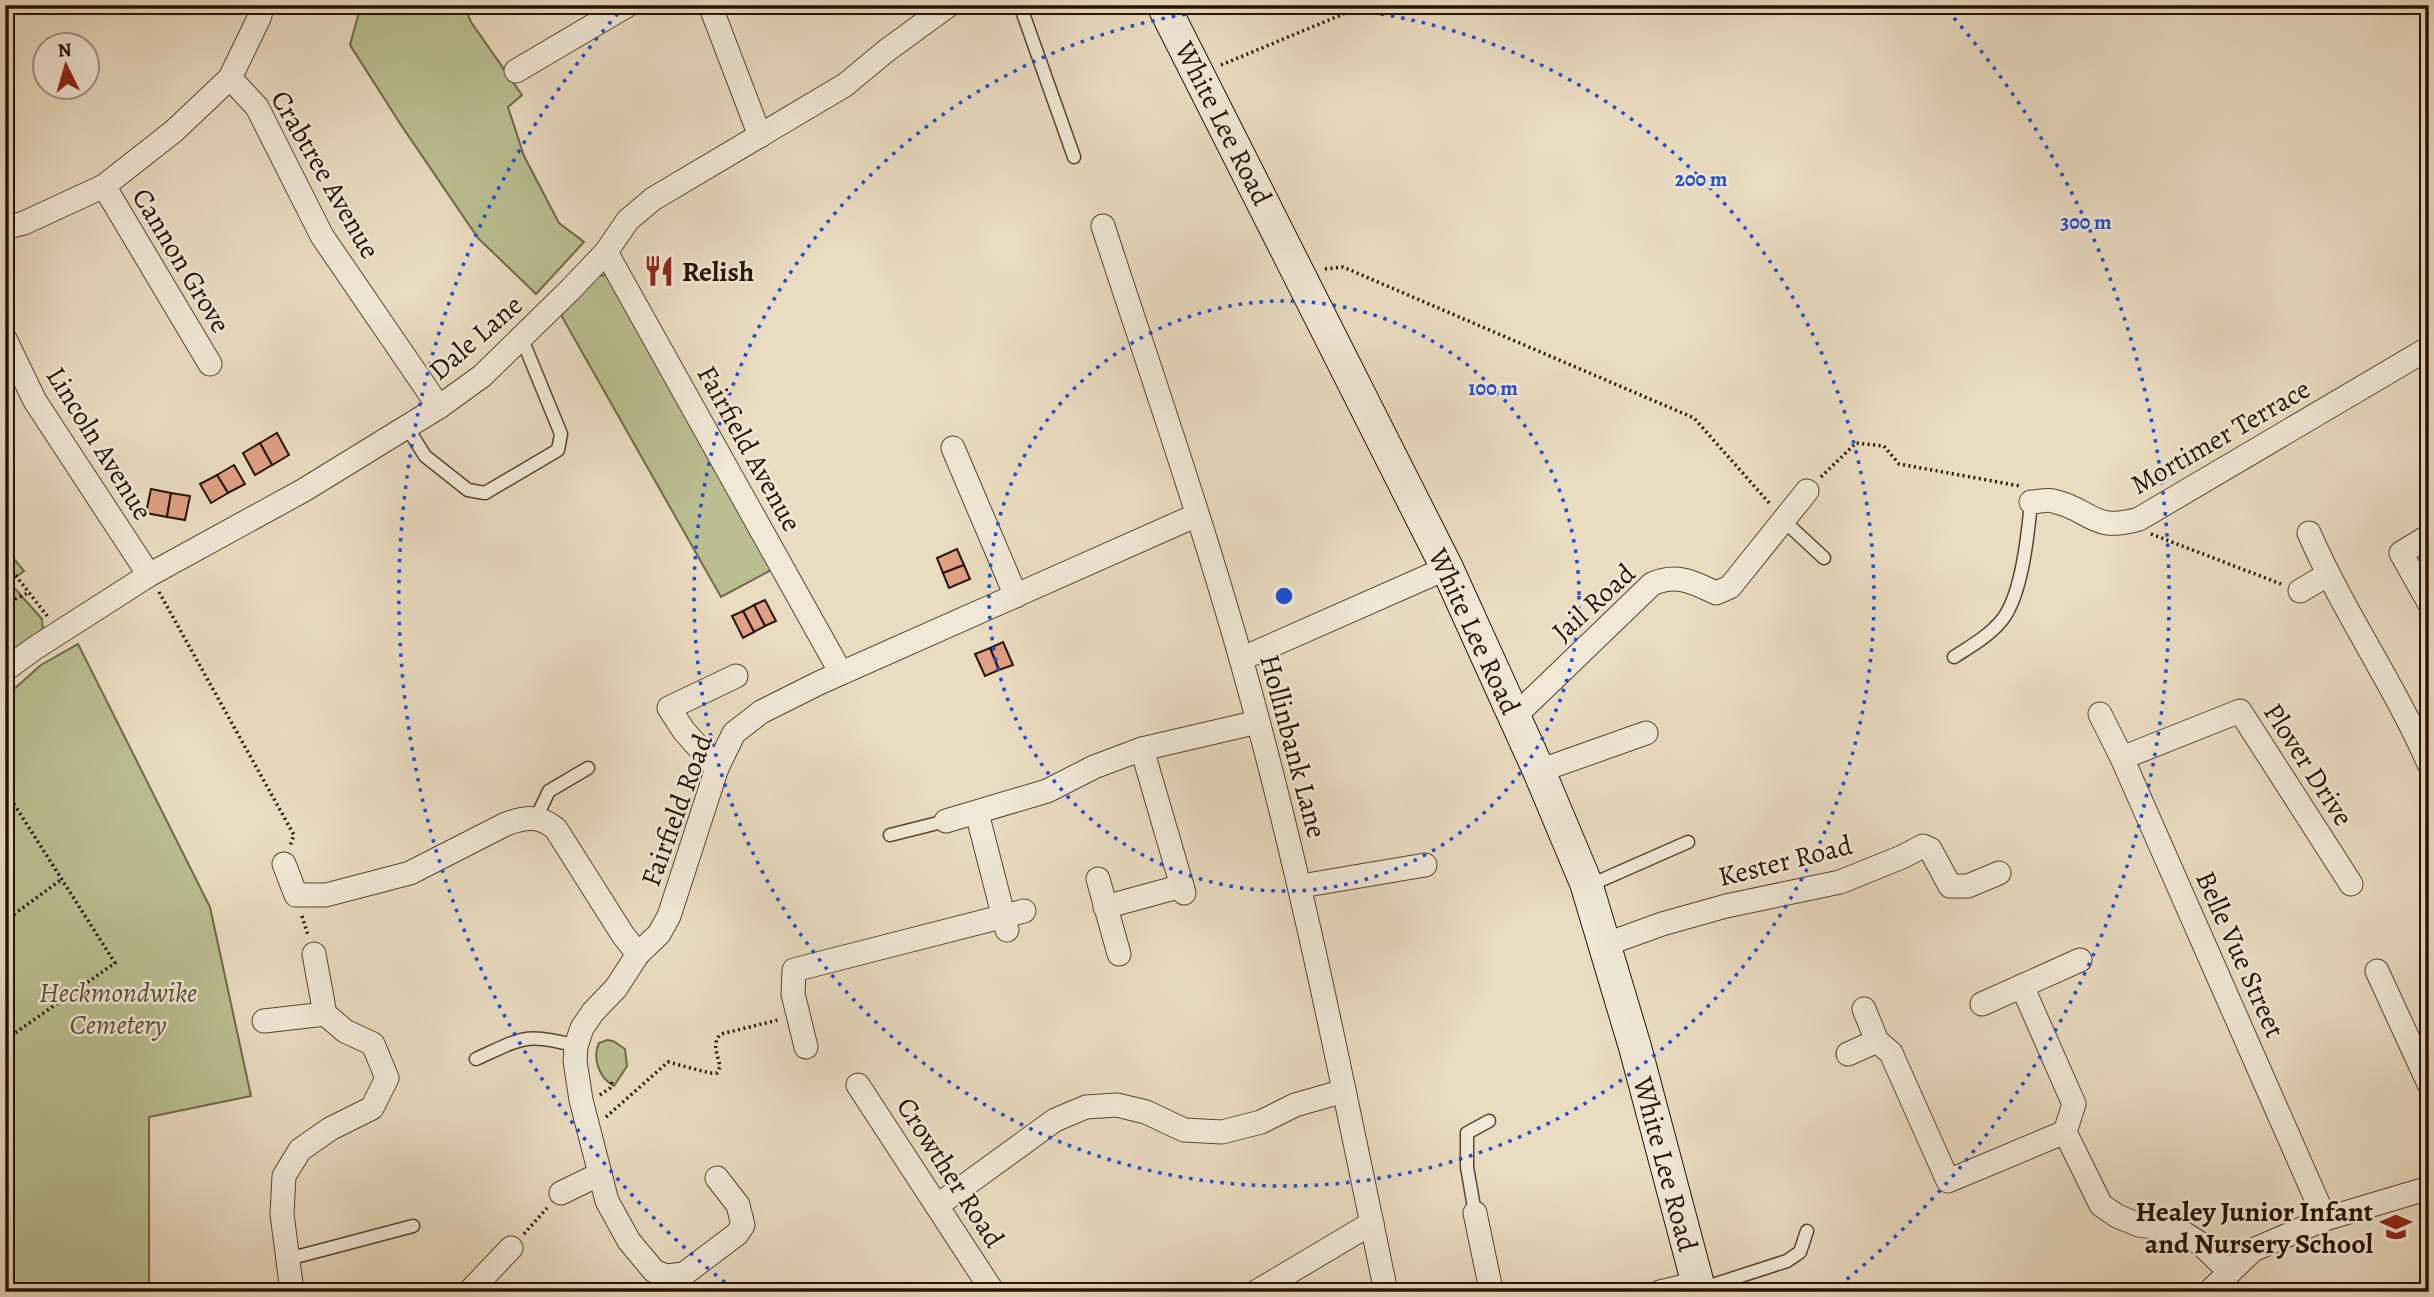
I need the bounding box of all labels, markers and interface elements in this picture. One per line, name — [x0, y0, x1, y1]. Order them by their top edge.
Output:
north arrow — [32, 32, 102, 102]
street label: White Lee Road — [1165, 34, 1281, 213]
text: N — [57, 36, 73, 64]
street label: Crabtree Avenue — [262, 83, 389, 266]
text: 200 m — [1675, 165, 1728, 193]
street label: Cannon Grove — [123, 181, 239, 340]
text: 300 m — [2060, 208, 2112, 236]
place label: Relish — [682, 253, 754, 291]
restaurant icon: Relish — [642, 254, 676, 288]
street label: Dale Lane — [421, 286, 531, 389]
street label: Fairfield Avenue — [688, 359, 810, 538]
street label: Lincoln Avenue — [37, 360, 161, 527]
street label: Mortimer Terrace — [2124, 370, 2317, 504]
text: 100 m — [1468, 374, 1518, 402]
street label: White Lee Road — [1419, 541, 1530, 721]
street label: Jail Road — [1544, 555, 1644, 650]
centre of rings — [1272, 584, 1296, 608]
street label: Hollinbank Lane — [1250, 650, 1336, 842]
street label: Plover Drive — [2254, 696, 2362, 833]
street label: Fairfield Road — [632, 728, 722, 892]
street label: Kester Road — [1714, 826, 1857, 896]
street label: Belle Vue Street — [2186, 865, 2294, 1044]
park label: Heckmondwike Cemetery — [39, 974, 197, 1044]
street label: White Lee Road — [1623, 1072, 1707, 1257]
street label: Crowther Road — [887, 1090, 1013, 1256]
place label: Healey Junior Infant and Nursery School — [2136, 1193, 2374, 1263]
school or university icon: Healey Junior Infant and Nursery School — [2379, 1210, 2413, 1244]

